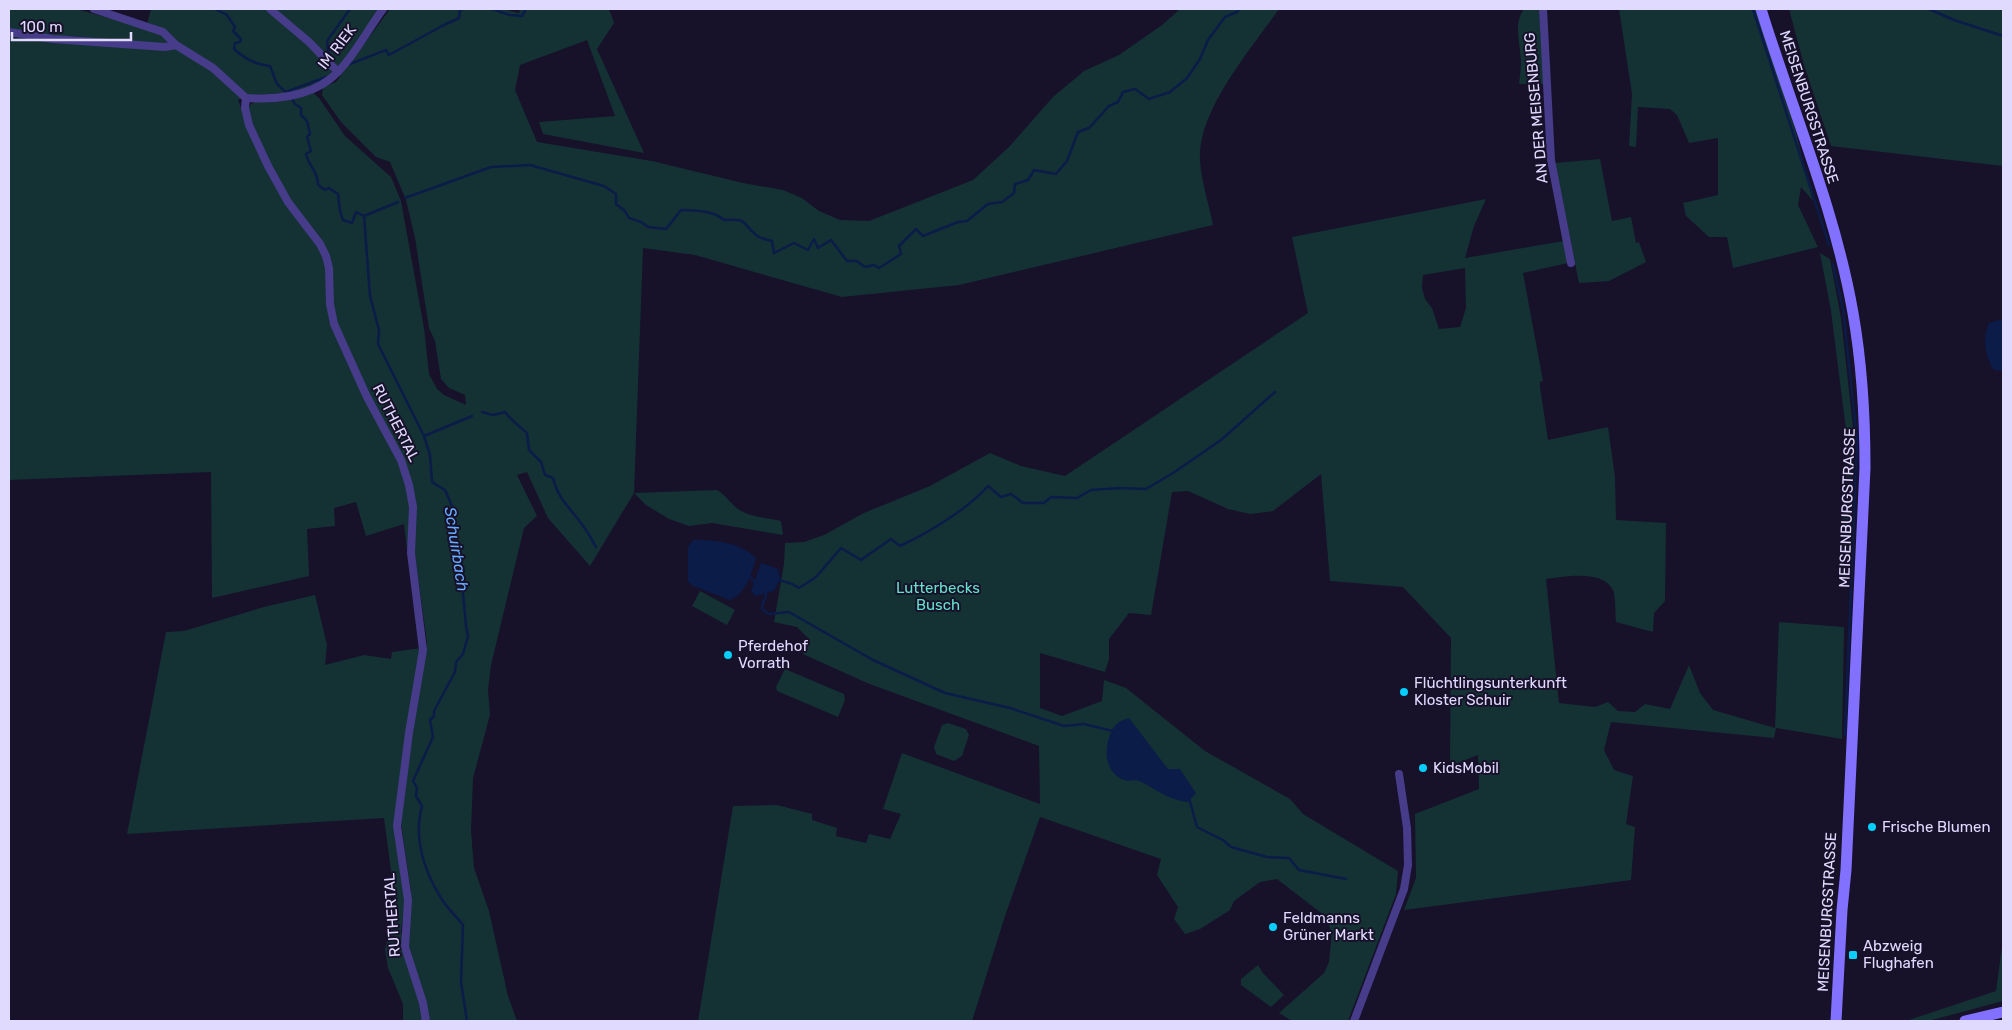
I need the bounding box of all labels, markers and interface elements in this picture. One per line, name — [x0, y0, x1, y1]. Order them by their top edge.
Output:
scale bar — [12, 10, 131, 42]
text: 100 m — [20, 18, 62, 36]
street label: IM RIEK — [314, 21, 360, 73]
street label: MEISENBURGSTRASSE — [1776, 28, 1842, 186]
street label: AN DER MEISENBURG — [1520, 32, 1552, 184]
street label: RUTHERTAL — [369, 381, 423, 465]
street label: MEISENBURGSTRASSE — [1835, 428, 1859, 588]
water label: Schuirbach — [440, 505, 473, 593]
park label: Lutterbecks Busch — [896, 579, 980, 614]
place label: Pferdehof Vorrath — [738, 637, 808, 672]
marker: Pferdehof Vorrath — [722, 649, 734, 661]
place label: Flüchtlingsunterkunft Kloster Schuir — [1414, 674, 1567, 709]
marker: Flüchtlingsunterkunft Kloster Schuir — [1398, 686, 1410, 698]
place label: KidsMobil — [1433, 759, 1499, 777]
marker: KidsMobil — [1417, 762, 1429, 774]
place label: Frische Blumen — [1882, 818, 1991, 836]
marker: Frische Blumen — [1866, 821, 1878, 833]
street label: MEISENBURGSTRASSE — [1814, 832, 1840, 992]
street label: RUTHERTAL — [380, 872, 404, 958]
place label: Feldmanns Grüner Markt — [1283, 909, 1374, 944]
marker: Feldmanns Grüner Markt — [1267, 921, 1279, 933]
place label: Abzweig Flughafen — [1863, 937, 1934, 972]
marker: Abzweig Flughafen — [1847, 949, 1859, 961]

